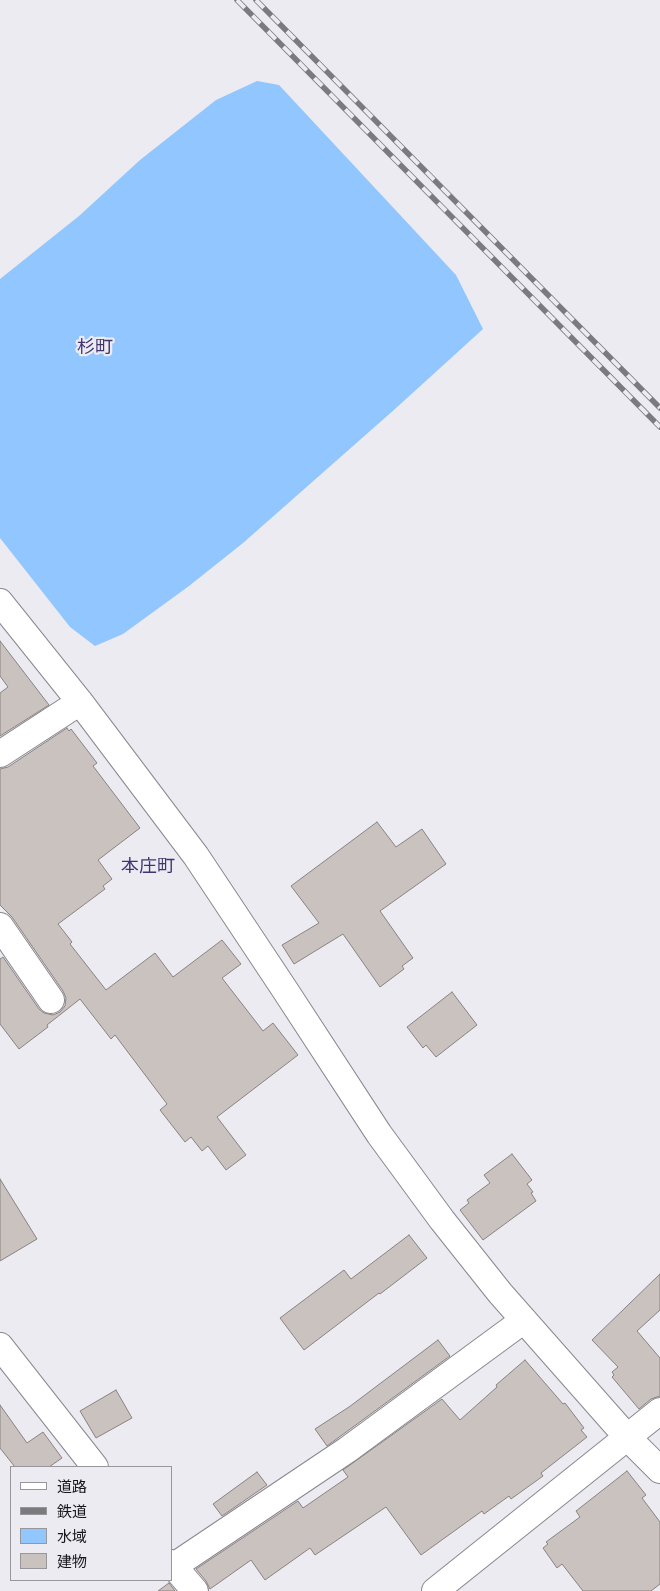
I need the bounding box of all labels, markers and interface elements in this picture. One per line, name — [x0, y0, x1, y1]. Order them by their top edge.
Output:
district label: 杉町 — [77, 337, 113, 359]
district label: 本庄町 — [121, 856, 175, 878]
legend — [10, 1466, 172, 1581]
text: 道路 — [57, 1478, 87, 1496]
text: 鉄道 — [57, 1503, 87, 1521]
text: 水域 — [57, 1528, 87, 1546]
text: 建物 — [57, 1553, 87, 1571]

